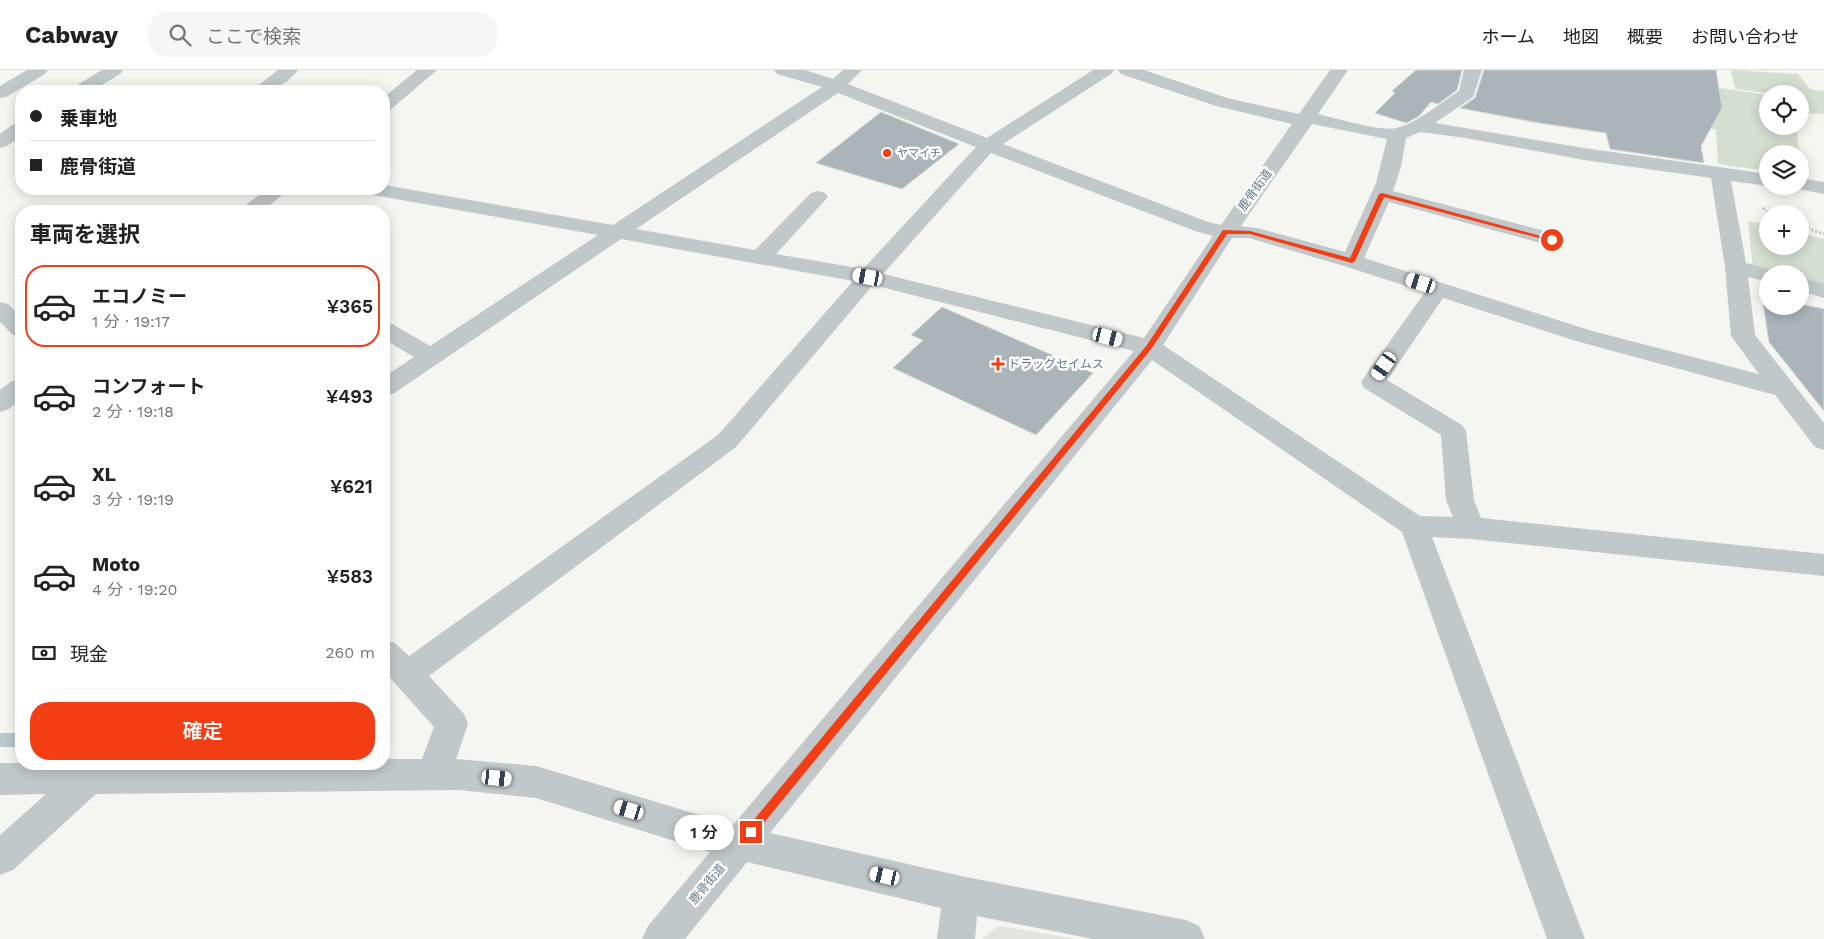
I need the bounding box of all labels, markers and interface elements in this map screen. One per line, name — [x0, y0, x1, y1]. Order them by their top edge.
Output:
search box — [148, 12, 498, 57]
text: Cabway — [25, 21, 118, 49]
icon: search — [166, 21, 194, 49]
text: ここで検索 — [206, 25, 301, 48]
text: ホーム — [1482, 26, 1535, 47]
text: 地図 — [1563, 26, 1599, 47]
text: 概要 — [1627, 26, 1663, 47]
text: お問い合わせ — [1691, 26, 1799, 47]
map controls — [1759, 85, 1809, 315]
button: locate — [1759, 85, 1809, 135]
text: 乗車地 — [60, 107, 117, 130]
button: layers — [1759, 145, 1809, 195]
marker: ヤマイチ — [881, 147, 893, 159]
place label: ヤマイチ — [897, 147, 941, 160]
text: 鹿骨街道 — [60, 155, 136, 178]
street label: 鹿骨街道 — [1235, 166, 1275, 214]
button: + — [1759, 205, 1809, 255]
text: 車両を選択 — [30, 222, 140, 247]
route start — [1541, 229, 1563, 251]
button: − — [1759, 265, 1809, 315]
car — [851, 267, 884, 287]
car — [1404, 271, 1437, 295]
icon: car — [32, 284, 77, 329]
text: エコノミー — [92, 285, 187, 308]
text: ¥365 — [327, 295, 373, 318]
text: 1 分 · 19:17 — [92, 312, 170, 331]
car — [1091, 326, 1124, 348]
car — [1369, 349, 1398, 383]
place label: ドラッグセイムス — [1008, 357, 1104, 371]
marker: ドラッグセイムス — [992, 358, 1004, 370]
icon: car — [32, 374, 77, 419]
text: コンフォート — [92, 375, 205, 398]
text: ¥493 — [326, 385, 373, 408]
text: 2 分 · 19:18 — [92, 402, 174, 421]
text: XL — [92, 463, 116, 486]
icon: car — [32, 464, 77, 509]
text: ¥621 — [330, 475, 373, 498]
text: 3 分 · 19:19 — [92, 490, 174, 509]
text: Moto — [92, 553, 140, 576]
icon: car — [32, 554, 77, 599]
text: ¥583 — [327, 565, 373, 588]
text: 4 分 · 19:20 — [92, 580, 178, 599]
icon: cash — [30, 639, 58, 667]
text: 現金 — [70, 643, 108, 666]
text: 260 m — [325, 643, 375, 662]
button: 確定 — [30, 702, 375, 760]
car — [481, 769, 512, 787]
car — [612, 798, 645, 822]
callout: 1 分 — [674, 814, 734, 850]
route end — [740, 821, 762, 843]
text: 1 分 — [690, 823, 718, 842]
street label: 鹿骨街道 — [686, 861, 728, 907]
car — [868, 865, 901, 887]

